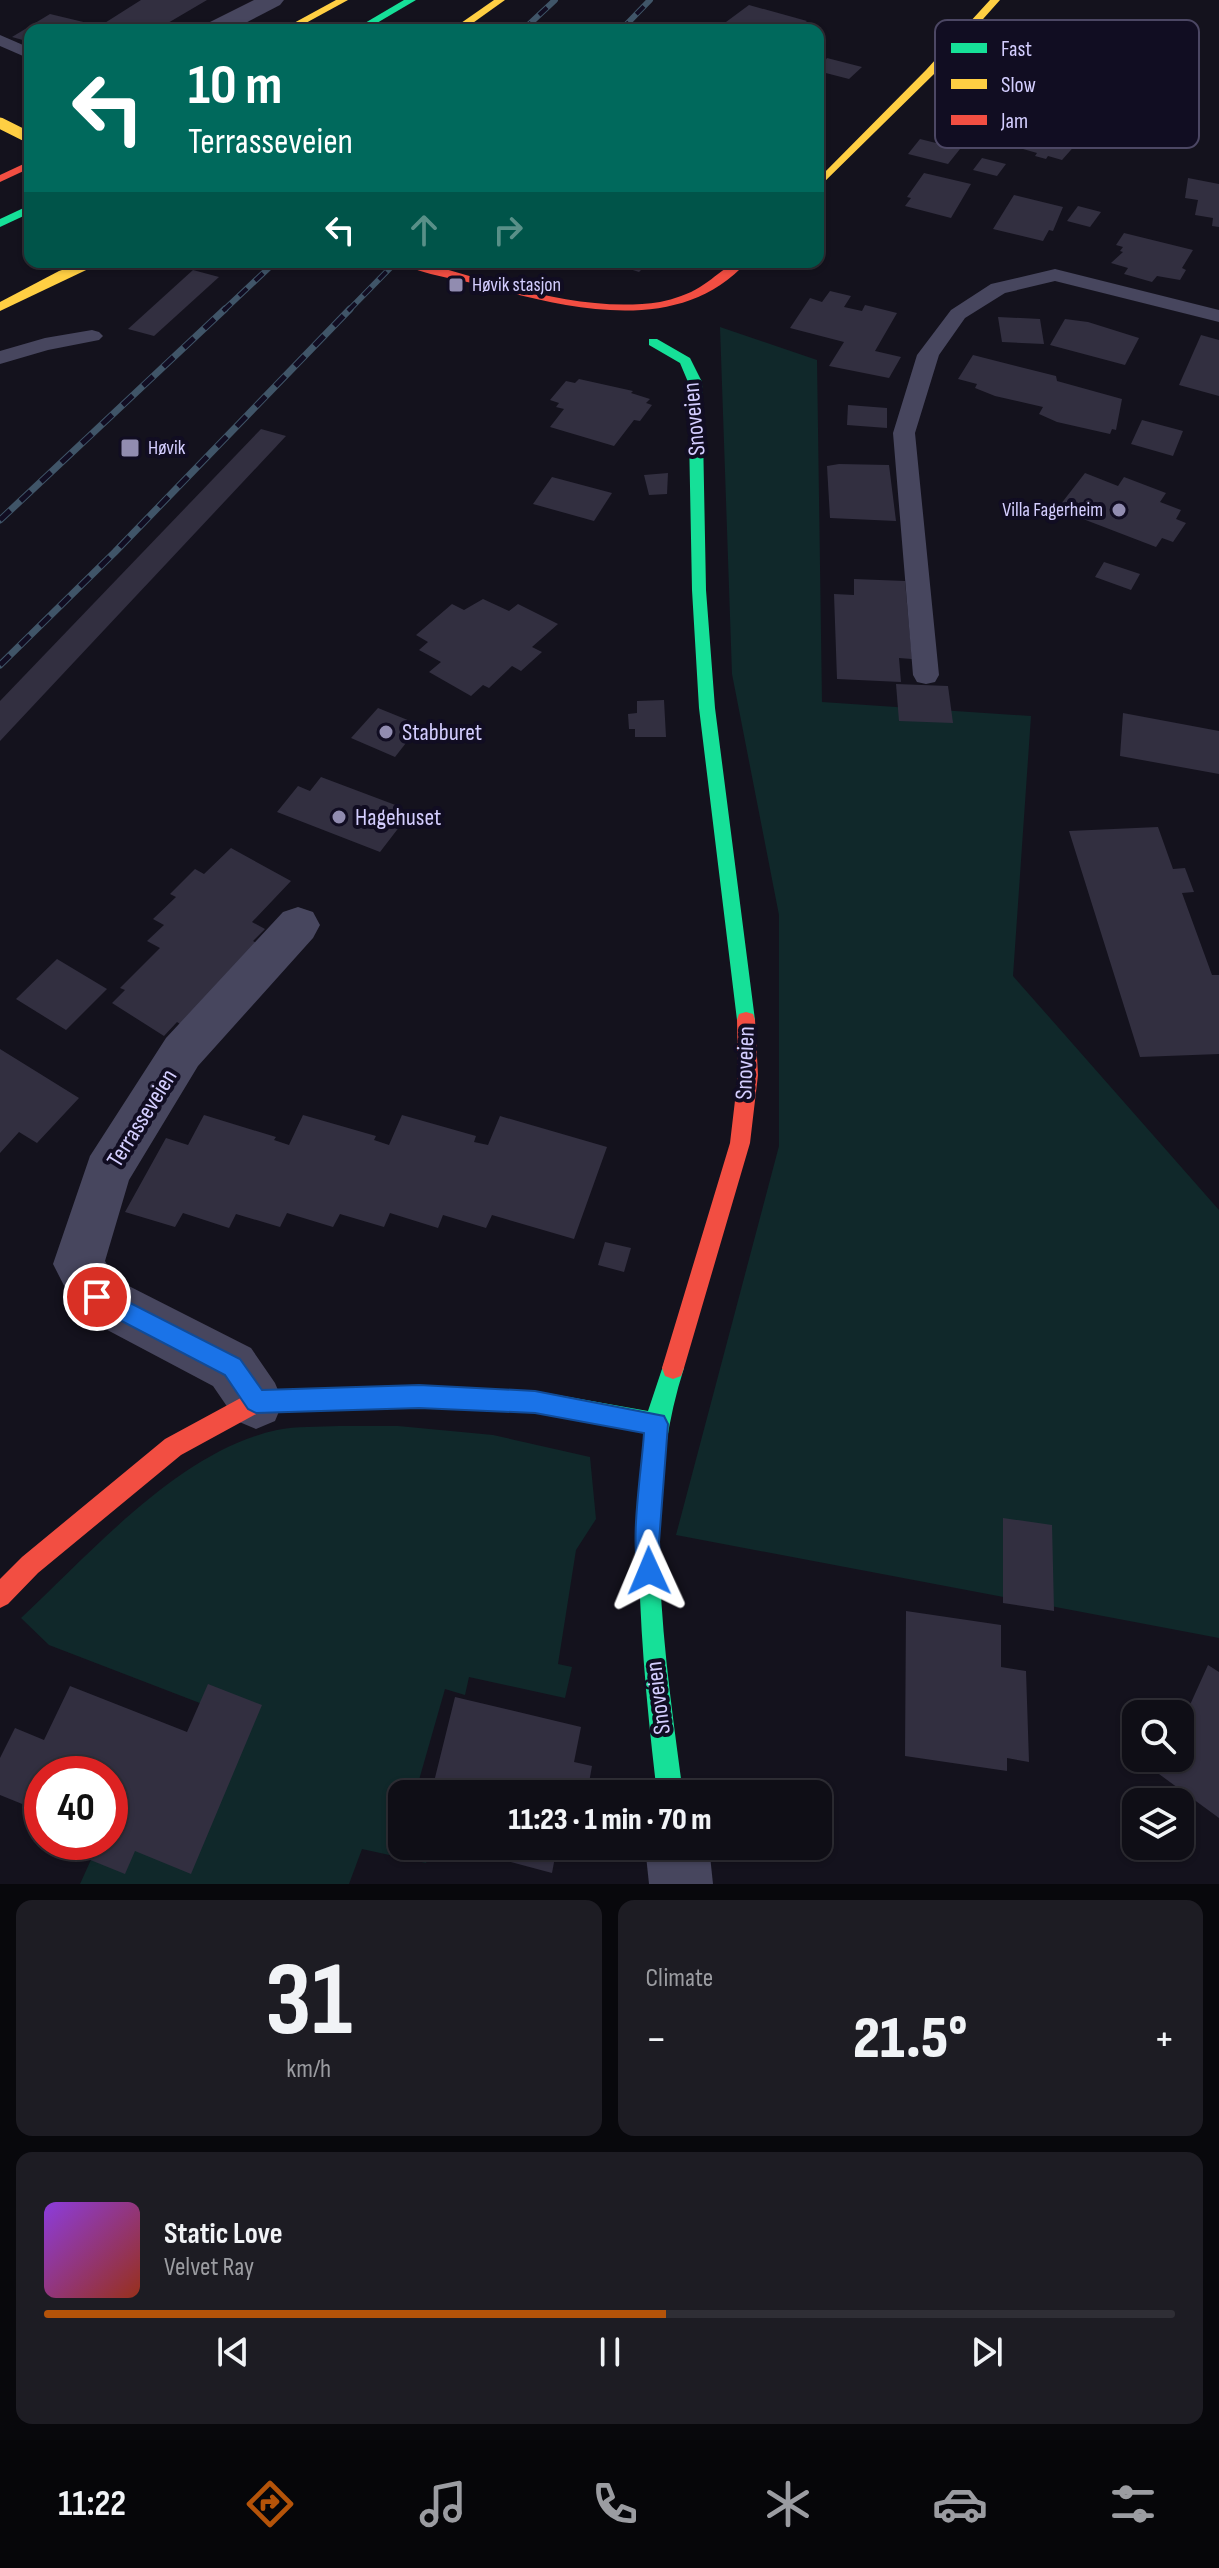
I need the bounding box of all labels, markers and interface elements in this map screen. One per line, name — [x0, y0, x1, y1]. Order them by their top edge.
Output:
legend — [935, 20, 1199, 148]
text: Fast — [1001, 36, 1032, 63]
text: 10 m — [188, 53, 282, 120]
icon: left — [56, 56, 160, 160]
text: Slow — [1001, 72, 1036, 99]
text: Jam — [1000, 108, 1028, 135]
text: Terrasseveien — [188, 121, 353, 164]
icon: left — [318, 208, 362, 252]
icon: ahead — [402, 208, 446, 252]
icon: right — [486, 208, 530, 252]
place label: Høvik stasjon — [472, 273, 561, 297]
marker: Høvik stasjon — [447, 276, 465, 294]
street label: Snoveien — [676, 381, 712, 457]
place label: Høvik — [148, 436, 186, 460]
marker: Høvik — [119, 437, 141, 459]
place label: Villa Fagerheim — [1002, 498, 1103, 522]
marker: Villa Fagerheim — [1110, 501, 1128, 519]
place label: Stabburet — [402, 718, 482, 747]
marker: Stabburet — [377, 723, 395, 741]
place label: Hagehuset — [355, 803, 441, 832]
marker: Hagehuset — [330, 808, 348, 826]
street label: Snoveien — [729, 1026, 761, 1100]
street label: Terrasseveien — [101, 1064, 183, 1172]
pin — [63, 1263, 131, 1331]
icon: arrive — [75, 1275, 119, 1319]
position arrow — [607, 1529, 691, 1613]
street label: Snoveien — [639, 1660, 677, 1736]
map controls — [1122, 1700, 1194, 1860]
button: search — [1122, 1700, 1194, 1772]
speed limit sign: 40 — [24, 1756, 128, 1860]
button: layers — [1122, 1788, 1194, 1860]
text: 11:23 · 1 min · 70 m — [509, 1802, 711, 1838]
text: 31 — [265, 1939, 352, 2064]
text: Climate — [646, 1963, 713, 1994]
text: 21.5° — [853, 2003, 967, 2075]
text: − — [646, 2013, 667, 2066]
text: + — [1153, 2013, 1175, 2066]
text: km/h — [286, 2054, 331, 2085]
text: Static Love — [164, 2216, 283, 2252]
text: Velvet Ray — [164, 2252, 254, 2283]
icon: previous — [211, 2330, 255, 2374]
icon: pause — [588, 2330, 632, 2374]
icon: next — [965, 2330, 1009, 2374]
icon: directions — [242, 2476, 298, 2532]
icon: music — [415, 2476, 471, 2532]
icon: phone — [587, 2476, 643, 2532]
icon: climate — [760, 2476, 816, 2532]
icon: car — [932, 2476, 988, 2532]
icon: filters — [1105, 2476, 1161, 2532]
text: 11:22 — [58, 2483, 126, 2526]

